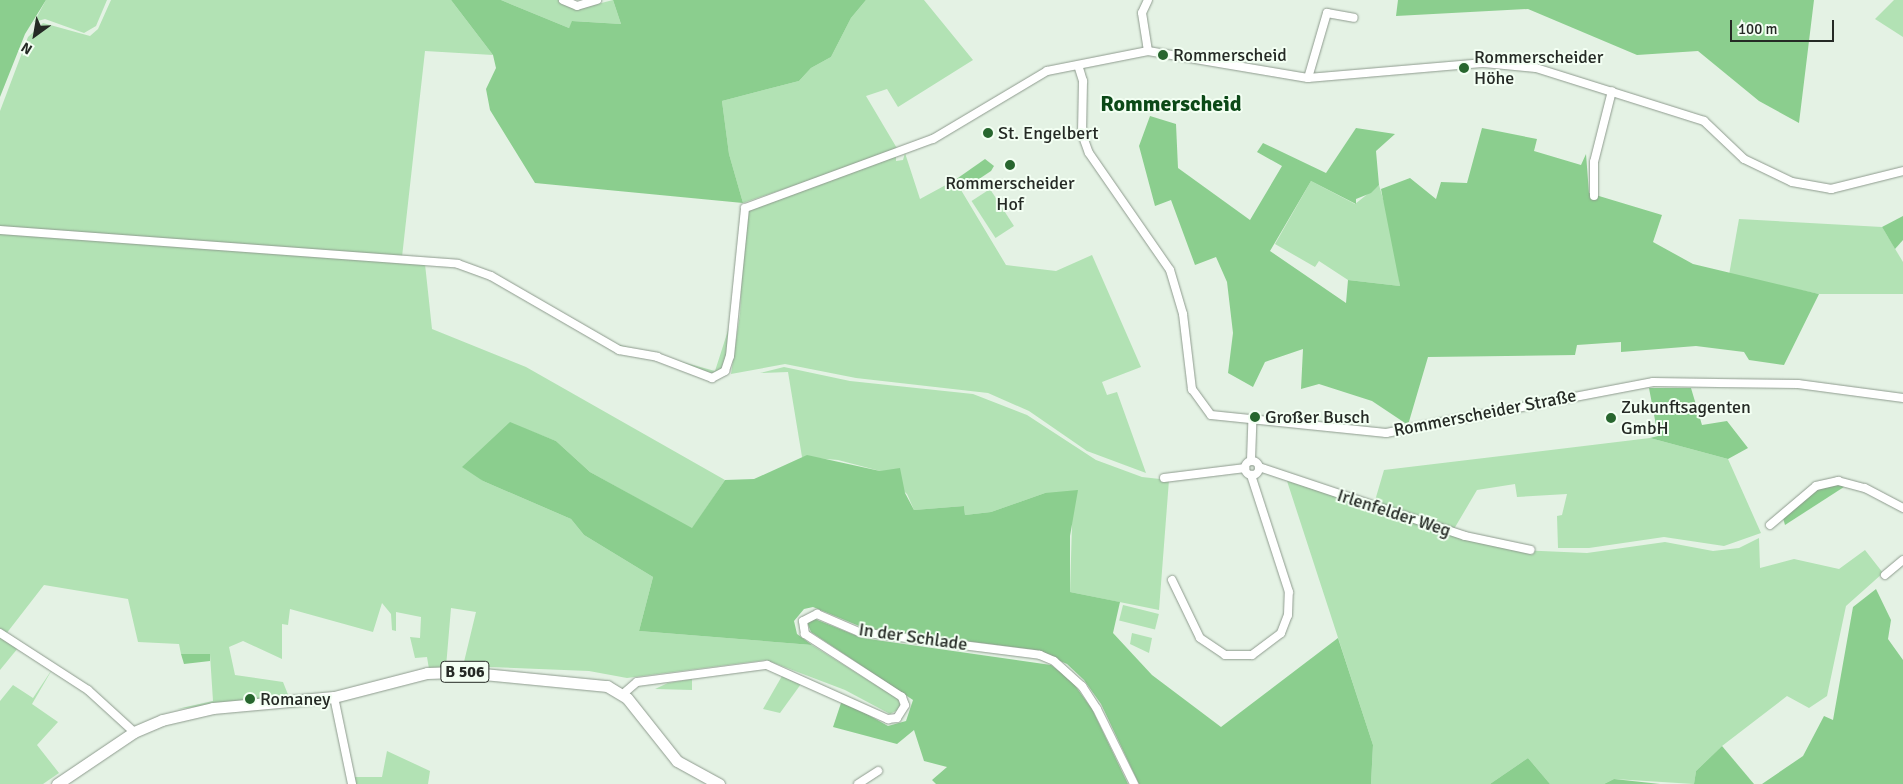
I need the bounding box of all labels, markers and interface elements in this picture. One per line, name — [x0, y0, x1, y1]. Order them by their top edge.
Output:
north arrow — [10, 10, 60, 60]
scale bar — [1733, 10, 1837, 42]
text: 100 m — [1738, 20, 1778, 38]
text: N — [18, 38, 35, 58]
place label: Rommerscheid — [1173, 44, 1287, 66]
place label: Rommerscheider Höhe — [1474, 47, 1603, 90]
marker: Rommerscheid — [1157, 49, 1169, 61]
marker: Rommerscheider Höhe — [1458, 62, 1470, 74]
district label: Rommerscheid — [1100, 91, 1242, 117]
place label: St. Engelbert — [998, 122, 1099, 144]
marker: St. Engelbert — [982, 127, 994, 139]
marker: Rommerscheider Hof — [1004, 159, 1016, 171]
place label: Rommerscheider Hof — [945, 173, 1075, 215]
street label: Rommerscheider Straße — [1392, 385, 1578, 441]
place label: Zukunftsagenten GmbH — [1621, 397, 1751, 439]
place label: Großer Busch — [1265, 406, 1370, 428]
marker: Großer Busch — [1249, 411, 1261, 423]
marker: Zukunftsagenten GmbH — [1605, 412, 1617, 424]
street label: Irlenfelder Weg — [1334, 484, 1454, 542]
street label: In der Schlade — [857, 619, 969, 655]
road number: B 506 — [440, 659, 490, 686]
place label: Romaney — [260, 688, 330, 710]
marker: Romaney — [244, 693, 256, 705]

